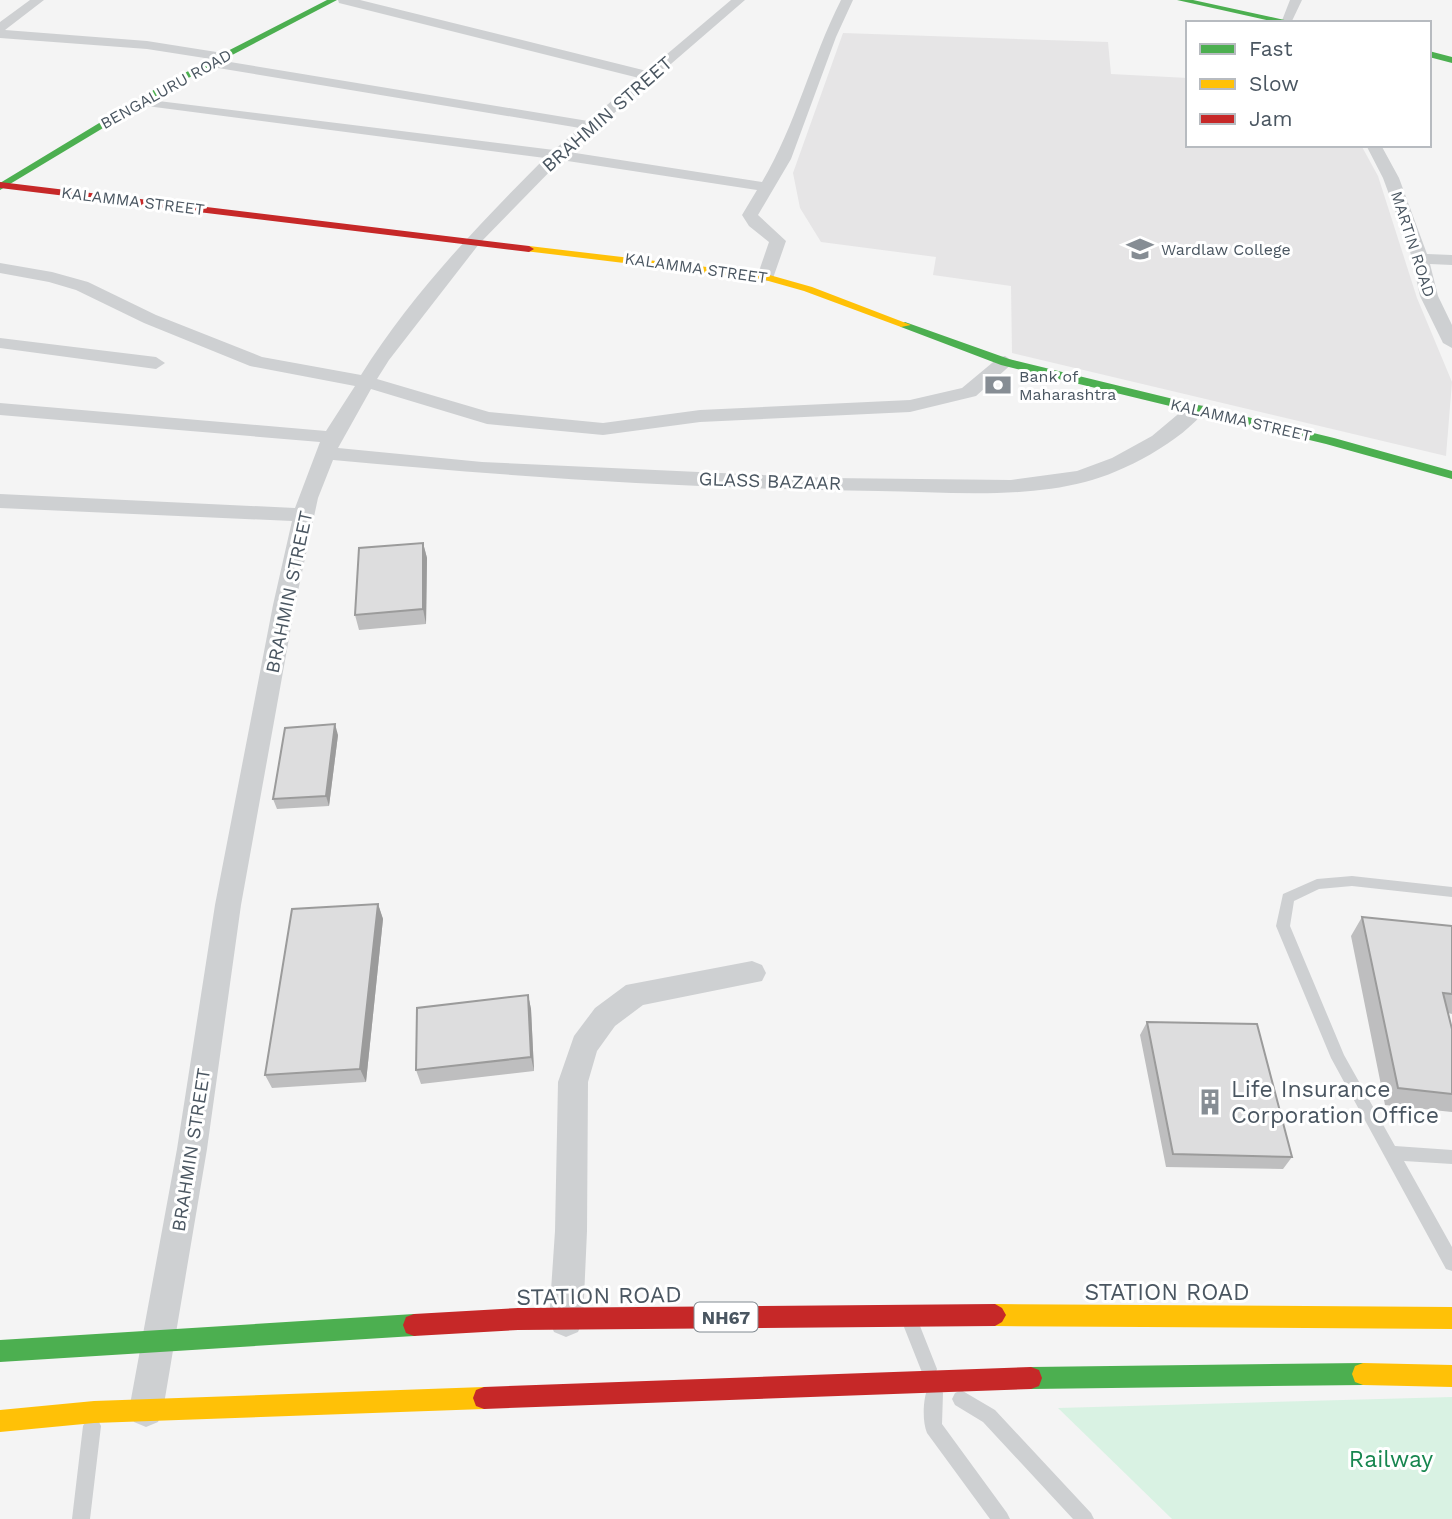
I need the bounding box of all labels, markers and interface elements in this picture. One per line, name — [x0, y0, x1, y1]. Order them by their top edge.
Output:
legend — [1186, 21, 1431, 147]
text: Fast — [1249, 36, 1293, 61]
street label: BENGALURU ROAD — [97, 45, 235, 133]
street label: BRAHMIN STREET — [537, 51, 677, 177]
text: Slow — [1249, 71, 1299, 96]
text: Jam — [1249, 106, 1292, 131]
street label: KALAMMA STREET — [60, 183, 206, 219]
street label: MARTIN ROAD — [1387, 189, 1439, 299]
school or university icon: Wardlaw College — [1125, 234, 1155, 264]
place label: Wardlaw College — [1161, 240, 1291, 259]
street label: KALAMMA STREET — [623, 249, 769, 287]
place label: Bank of Maharashtra — [1019, 367, 1116, 404]
bank icon: Bank of Maharashtra — [983, 370, 1013, 400]
street label: KALAMMA STREET — [1169, 395, 1314, 446]
street label: GLASS BAZAAR — [698, 467, 842, 495]
street label: BRAHMIN STREET — [261, 509, 317, 675]
street label: BRAHMIN STREET — [167, 1067, 215, 1233]
place label: Life Insurance Corporation Office — [1231, 1076, 1439, 1129]
building icon: Life Insurance Corporation Office — [1195, 1087, 1225, 1117]
street label: STATION ROAD — [1084, 1279, 1250, 1306]
street label: STATION ROAD — [516, 1281, 682, 1311]
road number: NH67 — [694, 1302, 758, 1332]
park label: Railway — [1349, 1446, 1433, 1473]

